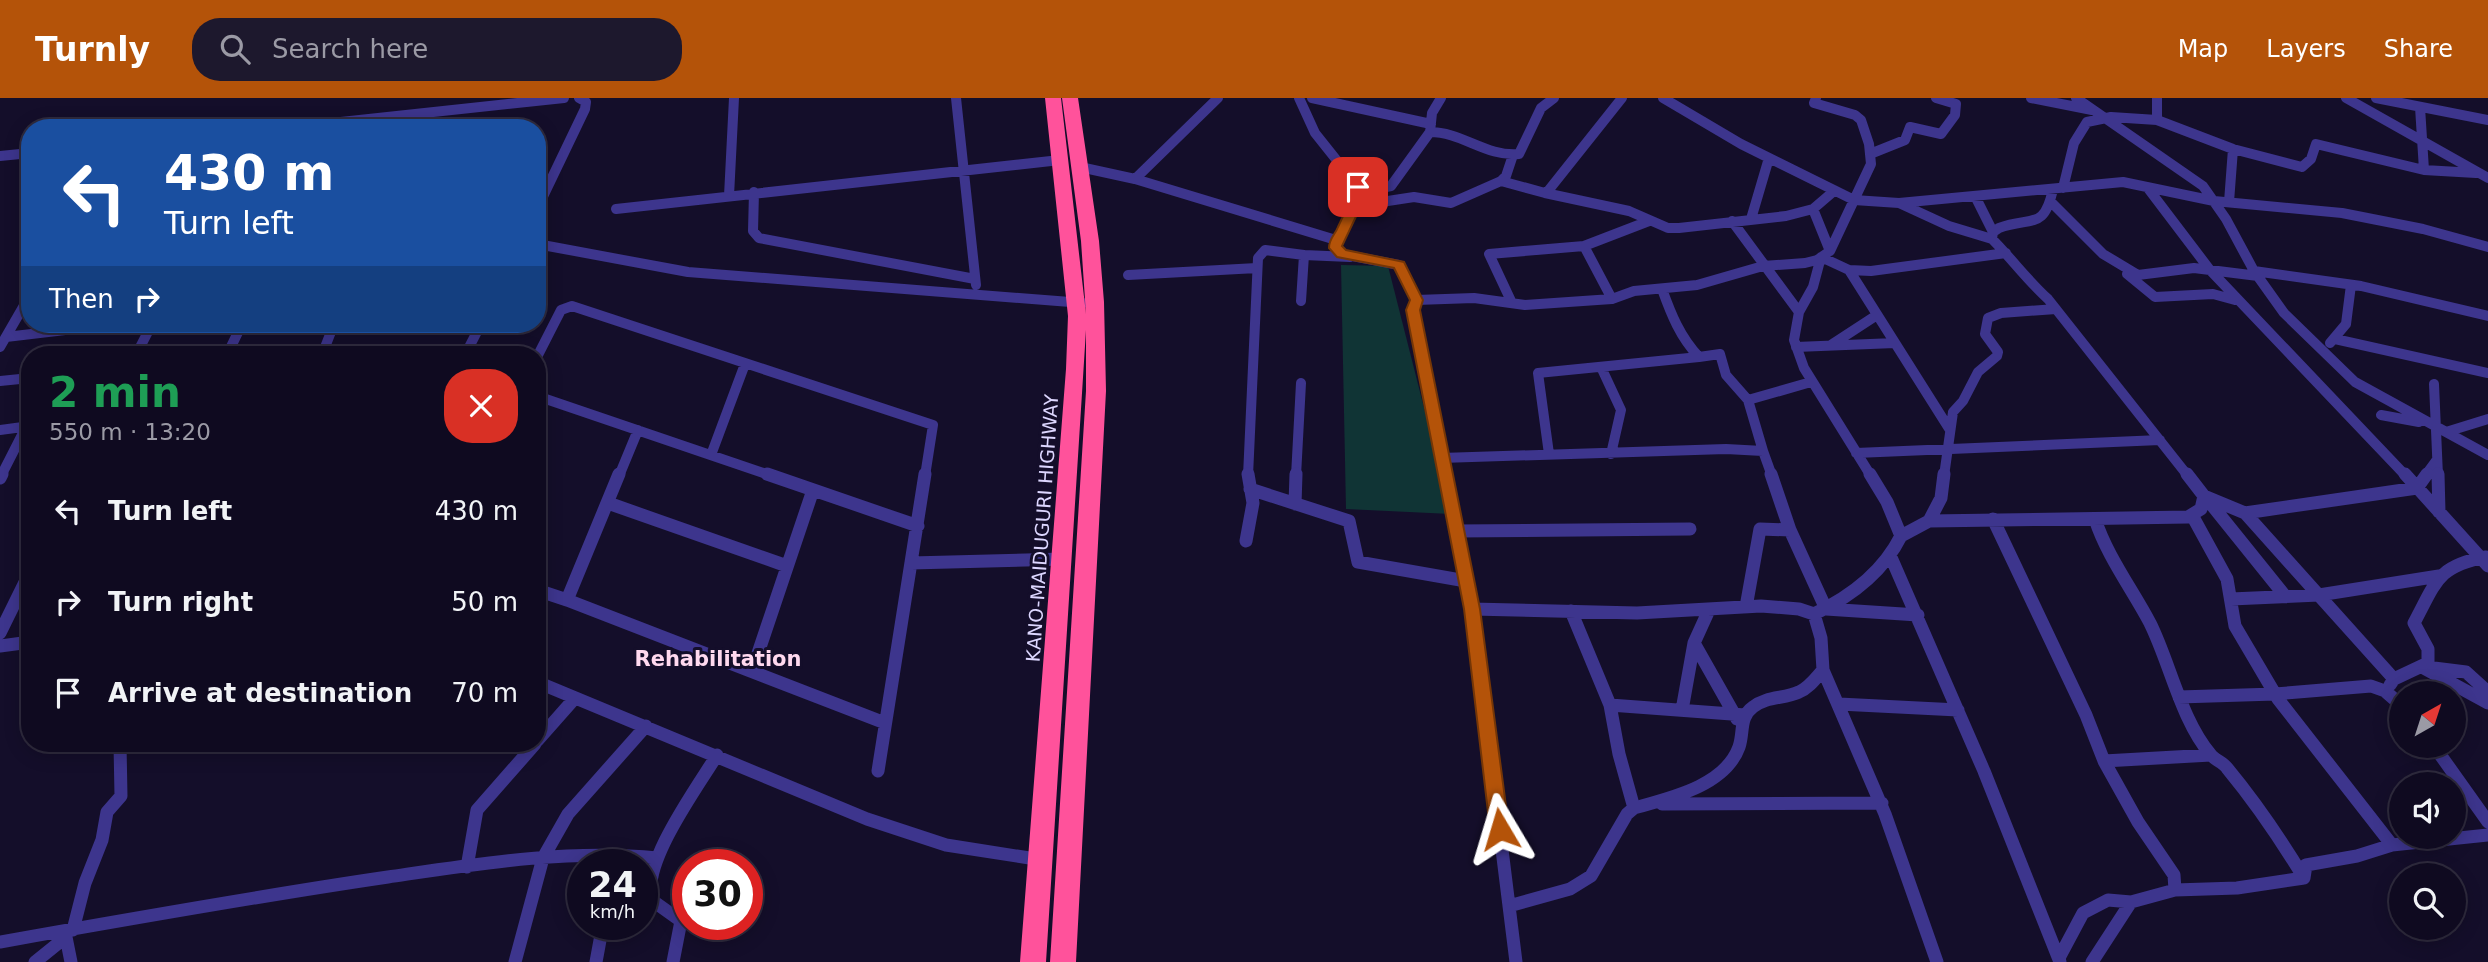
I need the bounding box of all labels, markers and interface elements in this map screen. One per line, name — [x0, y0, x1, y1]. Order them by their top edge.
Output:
search box — [192, 18, 682, 81]
text: Turnly — [35, 30, 150, 69]
icon: search — [216, 30, 254, 68]
text: Search here — [272, 34, 428, 64]
text: Map — [2178, 35, 2228, 63]
text: Layers — [2266, 35, 2346, 63]
text: Share — [2384, 35, 2453, 63]
text: 430 m — [164, 145, 334, 202]
icon: left — [49, 147, 140, 238]
pin — [1328, 157, 1388, 217]
icon: arrive — [1339, 168, 1377, 206]
text: Turn left — [164, 204, 294, 242]
icon: right — [128, 280, 166, 318]
text: Then — [49, 284, 114, 314]
text: 2 min — [49, 368, 181, 417]
button: close — [444, 369, 518, 443]
street label: KANO-MAIDUGURI HIGHWAY — [1022, 393, 1062, 663]
text: 550 m · 13:20 — [49, 419, 211, 445]
icon: left — [49, 492, 87, 530]
text: Turn left — [108, 496, 232, 526]
text: 430 m — [435, 496, 518, 526]
icon: right — [49, 583, 87, 621]
text: Turn right — [108, 587, 253, 617]
text: 50 m — [451, 587, 518, 617]
district label: Rehabilitation — [635, 647, 802, 671]
icon: arrive — [49, 674, 87, 712]
text: Arrive at destination — [108, 678, 412, 708]
text: 70 m — [451, 678, 518, 708]
north arrow — [2389, 681, 2466, 758]
map controls — [2389, 681, 2466, 940]
button: sound — [2389, 772, 2466, 849]
position arrow — [1463, 792, 1537, 866]
speed limit sign: 30 — [672, 849, 763, 940]
button: search — [2389, 863, 2466, 940]
text: 24 — [588, 865, 637, 905]
text: km/h — [590, 901, 635, 922]

